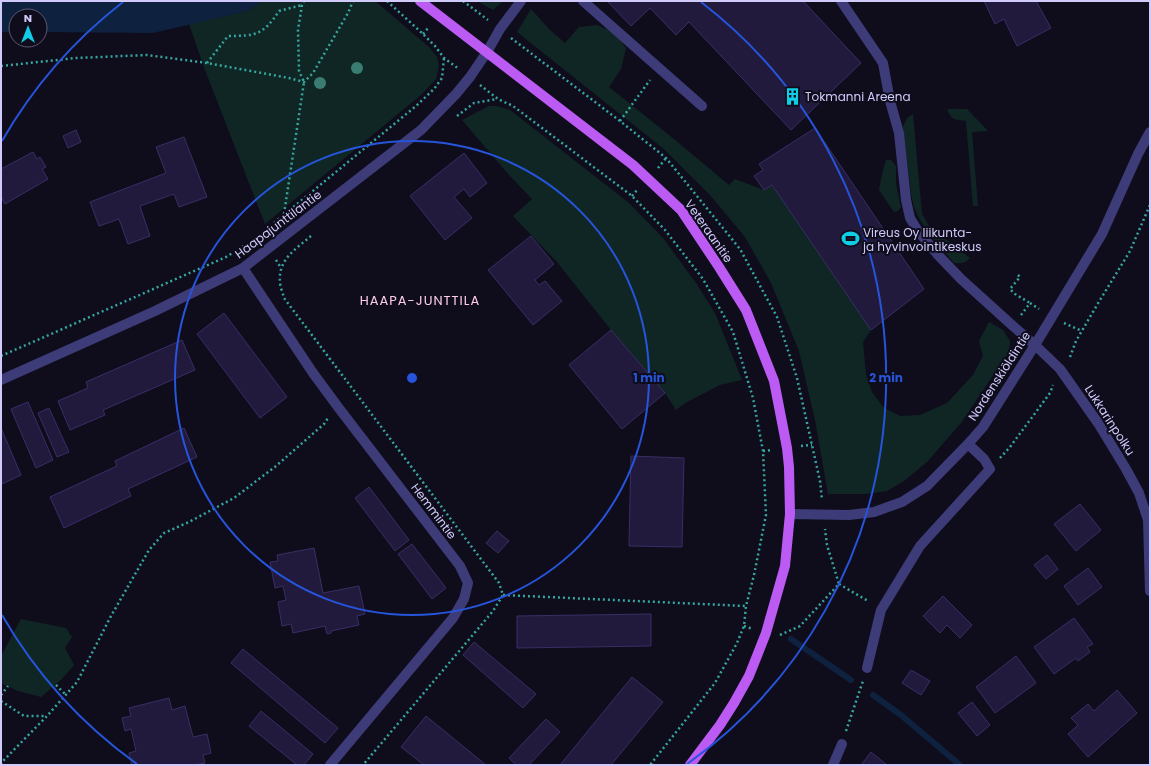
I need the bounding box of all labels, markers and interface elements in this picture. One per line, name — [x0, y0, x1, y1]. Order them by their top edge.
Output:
north arrow — [8, 8, 48, 48]
text: N — [24, 10, 32, 26]
building icon: Tokmanni Areena — [782, 86, 802, 106]
place label: Tokmanni Areena — [805, 88, 911, 105]
street label: Haapajunttilantie — [231, 186, 325, 262]
street label: Veteraanitie — [681, 196, 737, 266]
place label: Vireus Oy liikunta- ja hyvinvointikeskus — [862, 224, 981, 255]
sports icon: Vireus Oy liikunta- ja hyvinvointikeskus — [840, 229, 860, 249]
district label: HAAPA-JUNTTILA — [360, 291, 480, 310]
street label: Nordenskiöldintie — [964, 328, 1034, 424]
text: 1 min — [633, 369, 665, 386]
text: 2 min — [869, 369, 903, 386]
centre of rings — [405, 371, 419, 385]
street label: Lukkarinpolku — [1081, 381, 1139, 459]
street label: Hemmintie — [407, 480, 461, 542]

